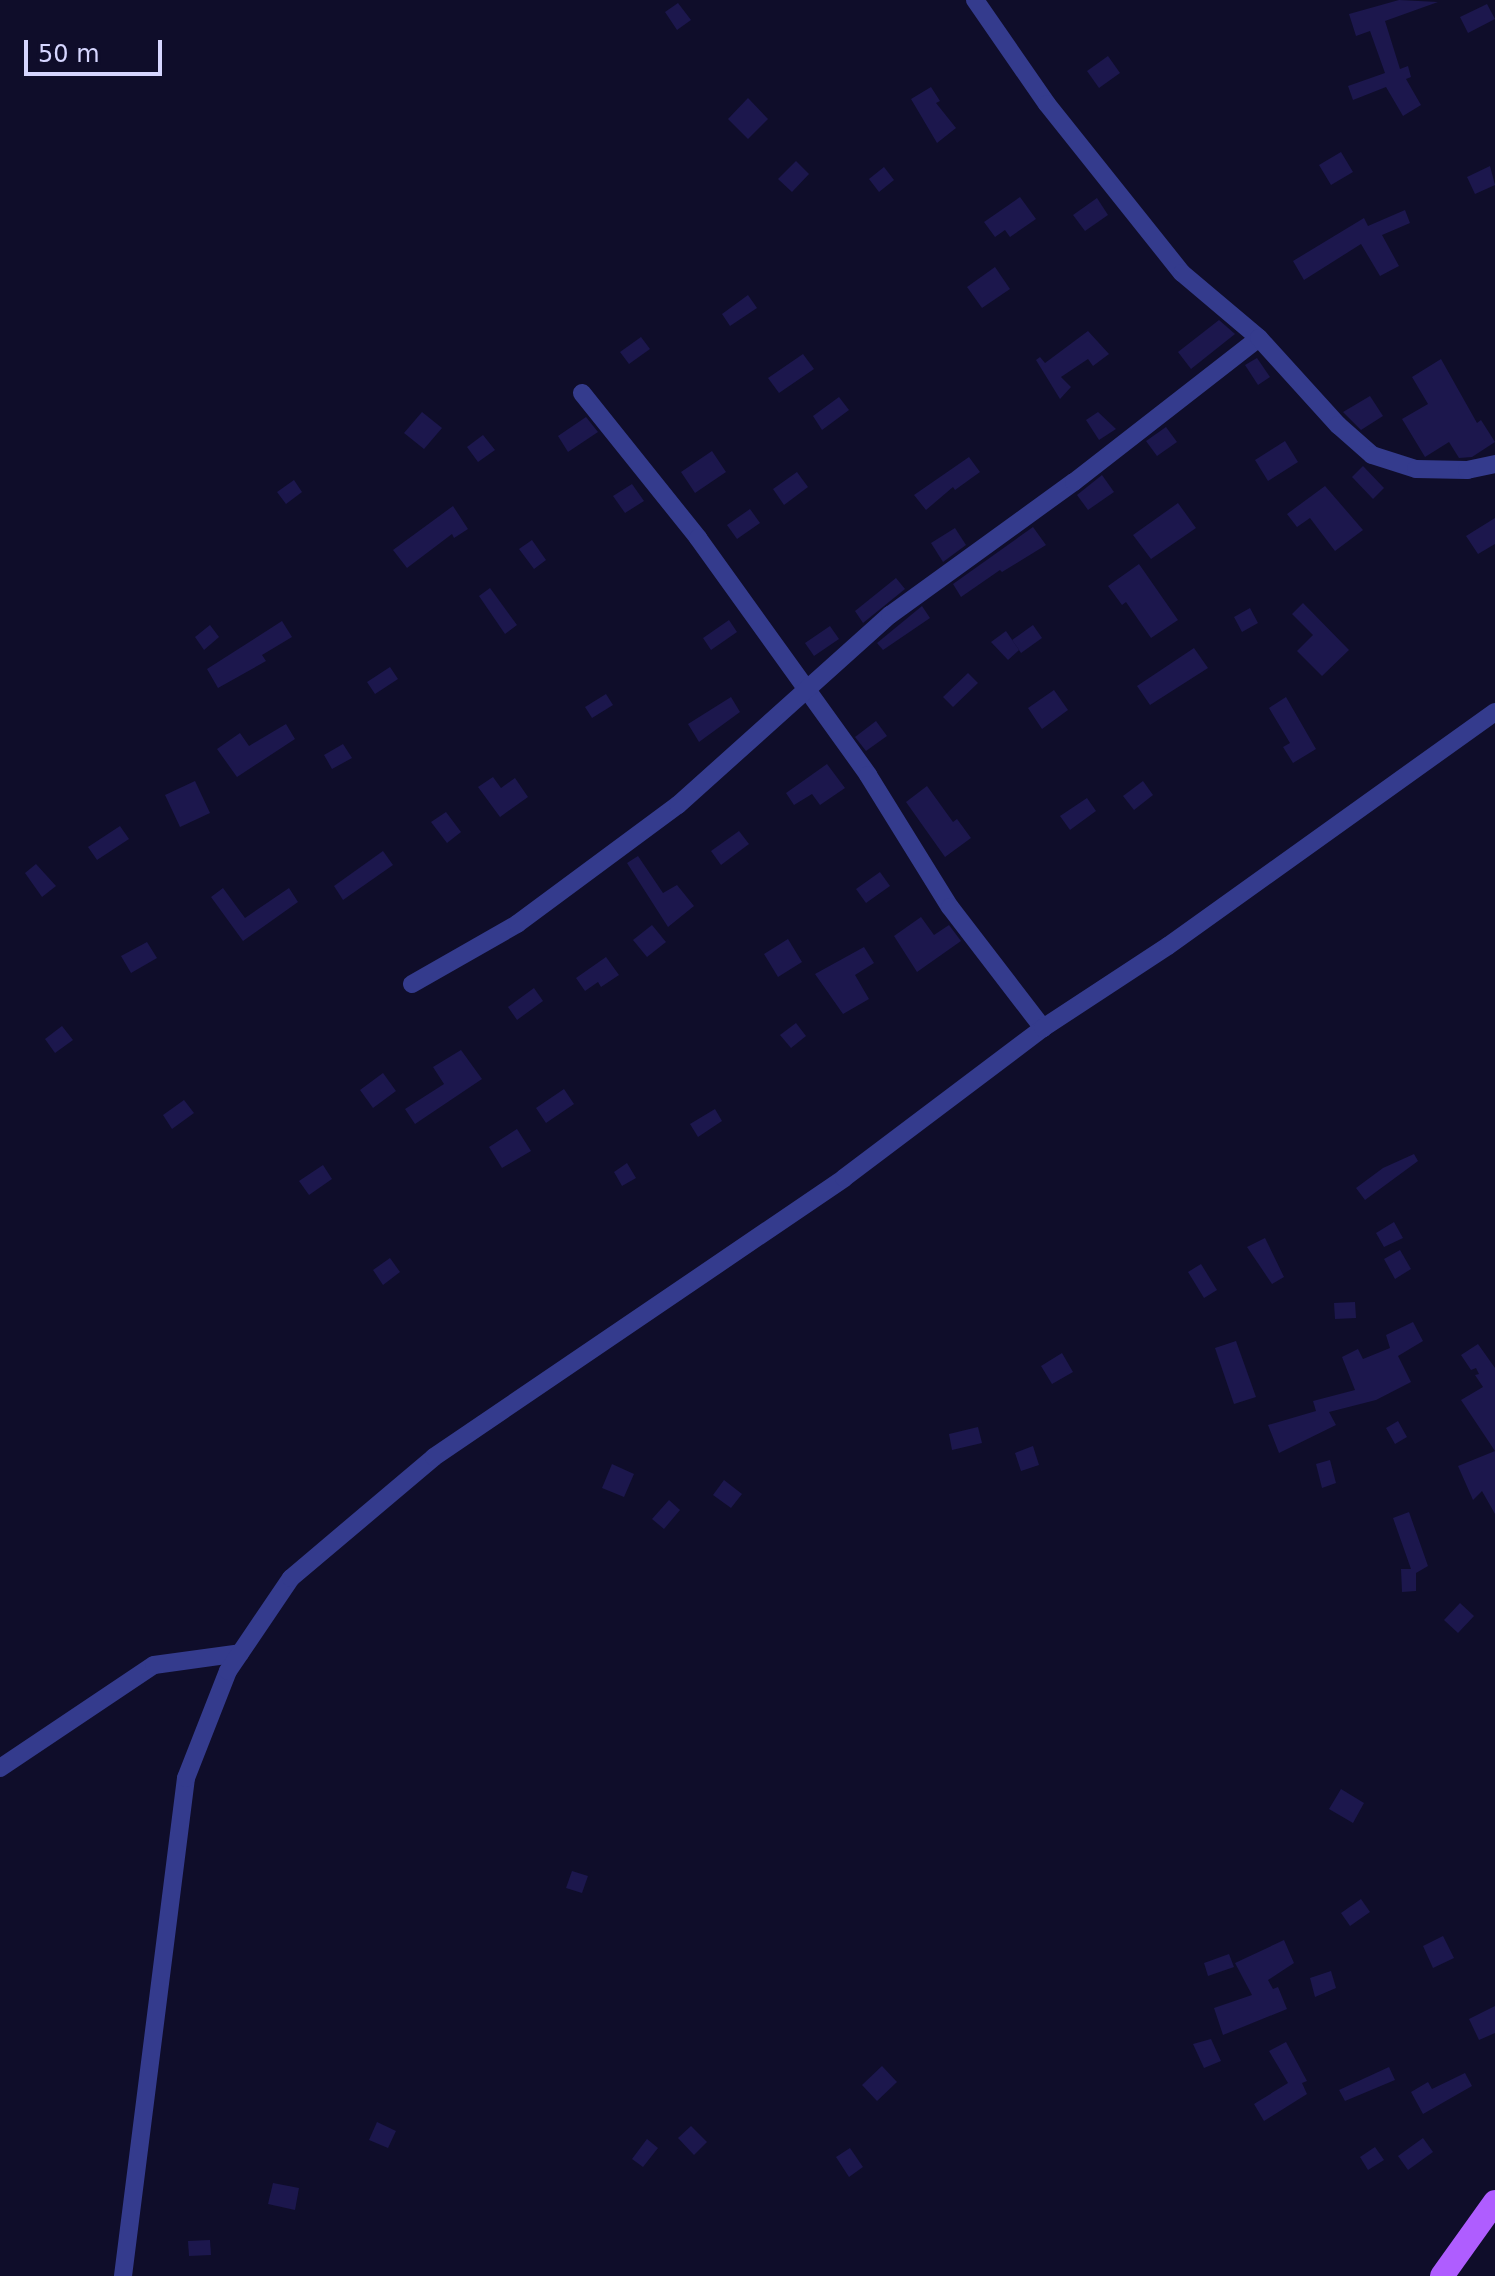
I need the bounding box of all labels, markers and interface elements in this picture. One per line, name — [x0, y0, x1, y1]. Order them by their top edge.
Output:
scale bar — [28, 24, 166, 74]
text: 50 m — [38, 40, 100, 68]

